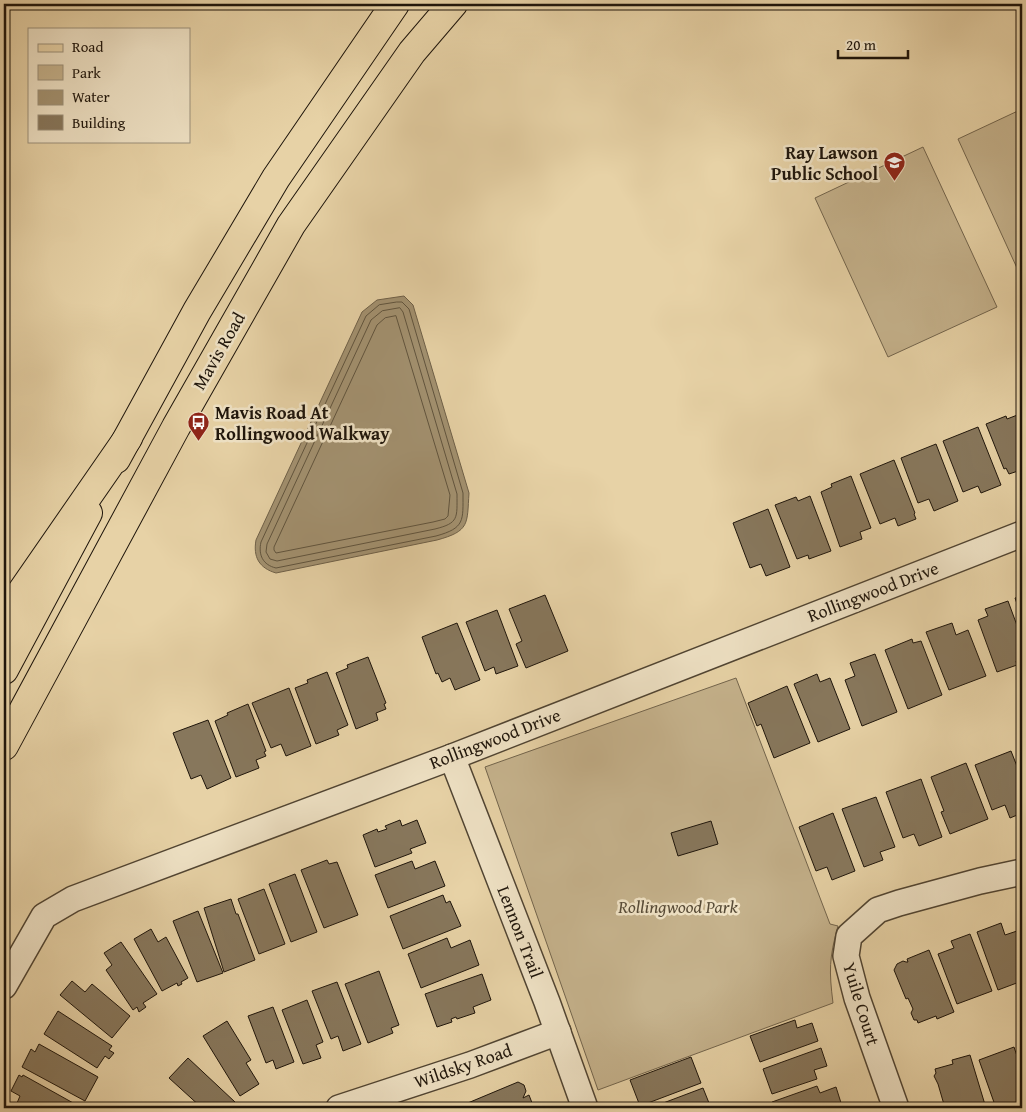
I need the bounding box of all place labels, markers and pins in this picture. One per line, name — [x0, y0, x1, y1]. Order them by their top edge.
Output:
place label: Ray Lawson Public School — [771, 139, 878, 187]
school or university icon: Ray Lawson Public School — [882, 151, 906, 182]
place label: Mavis Road At Rollingwood Walkway — [215, 399, 390, 447]
bus stop icon: Mavis Road At Rollingwood Walkway — [187, 411, 211, 442]

